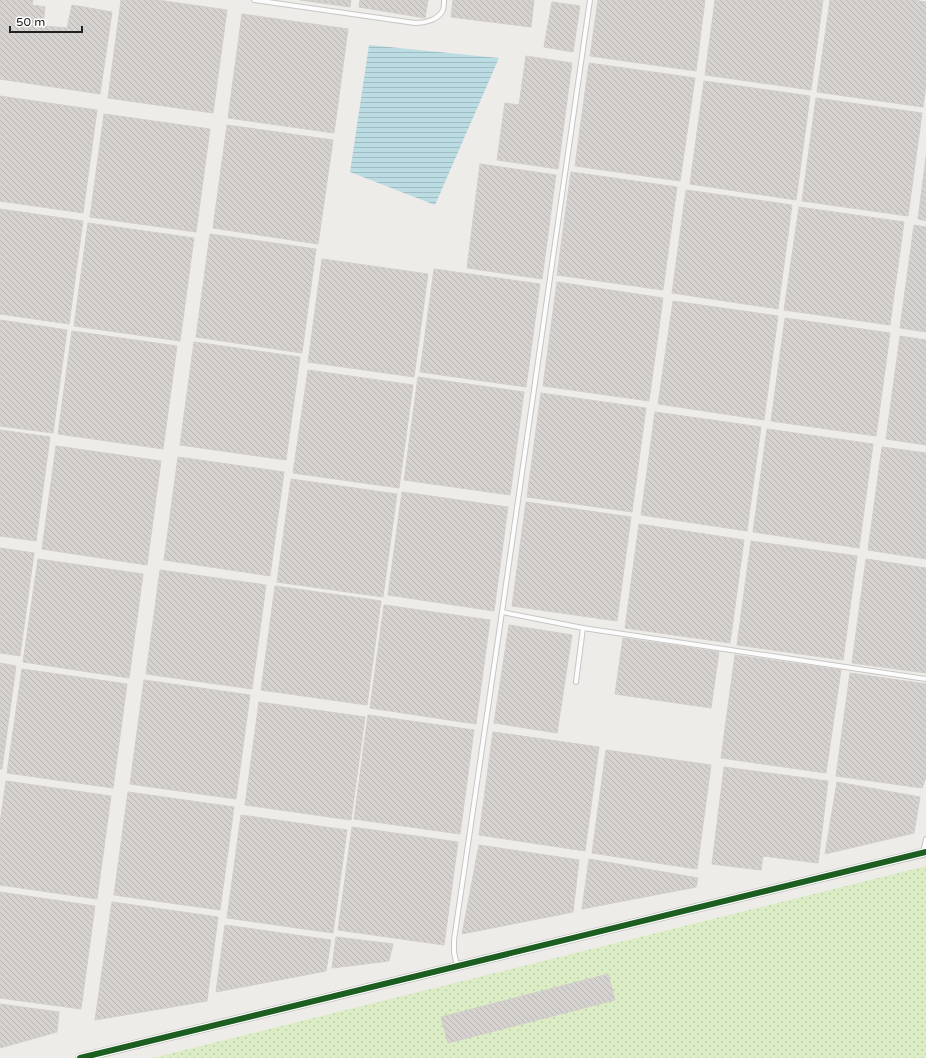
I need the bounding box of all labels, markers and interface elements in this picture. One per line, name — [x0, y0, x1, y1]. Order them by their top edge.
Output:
scale bar — [10, 8, 82, 34]
text: 50 m — [16, 15, 45, 29]

